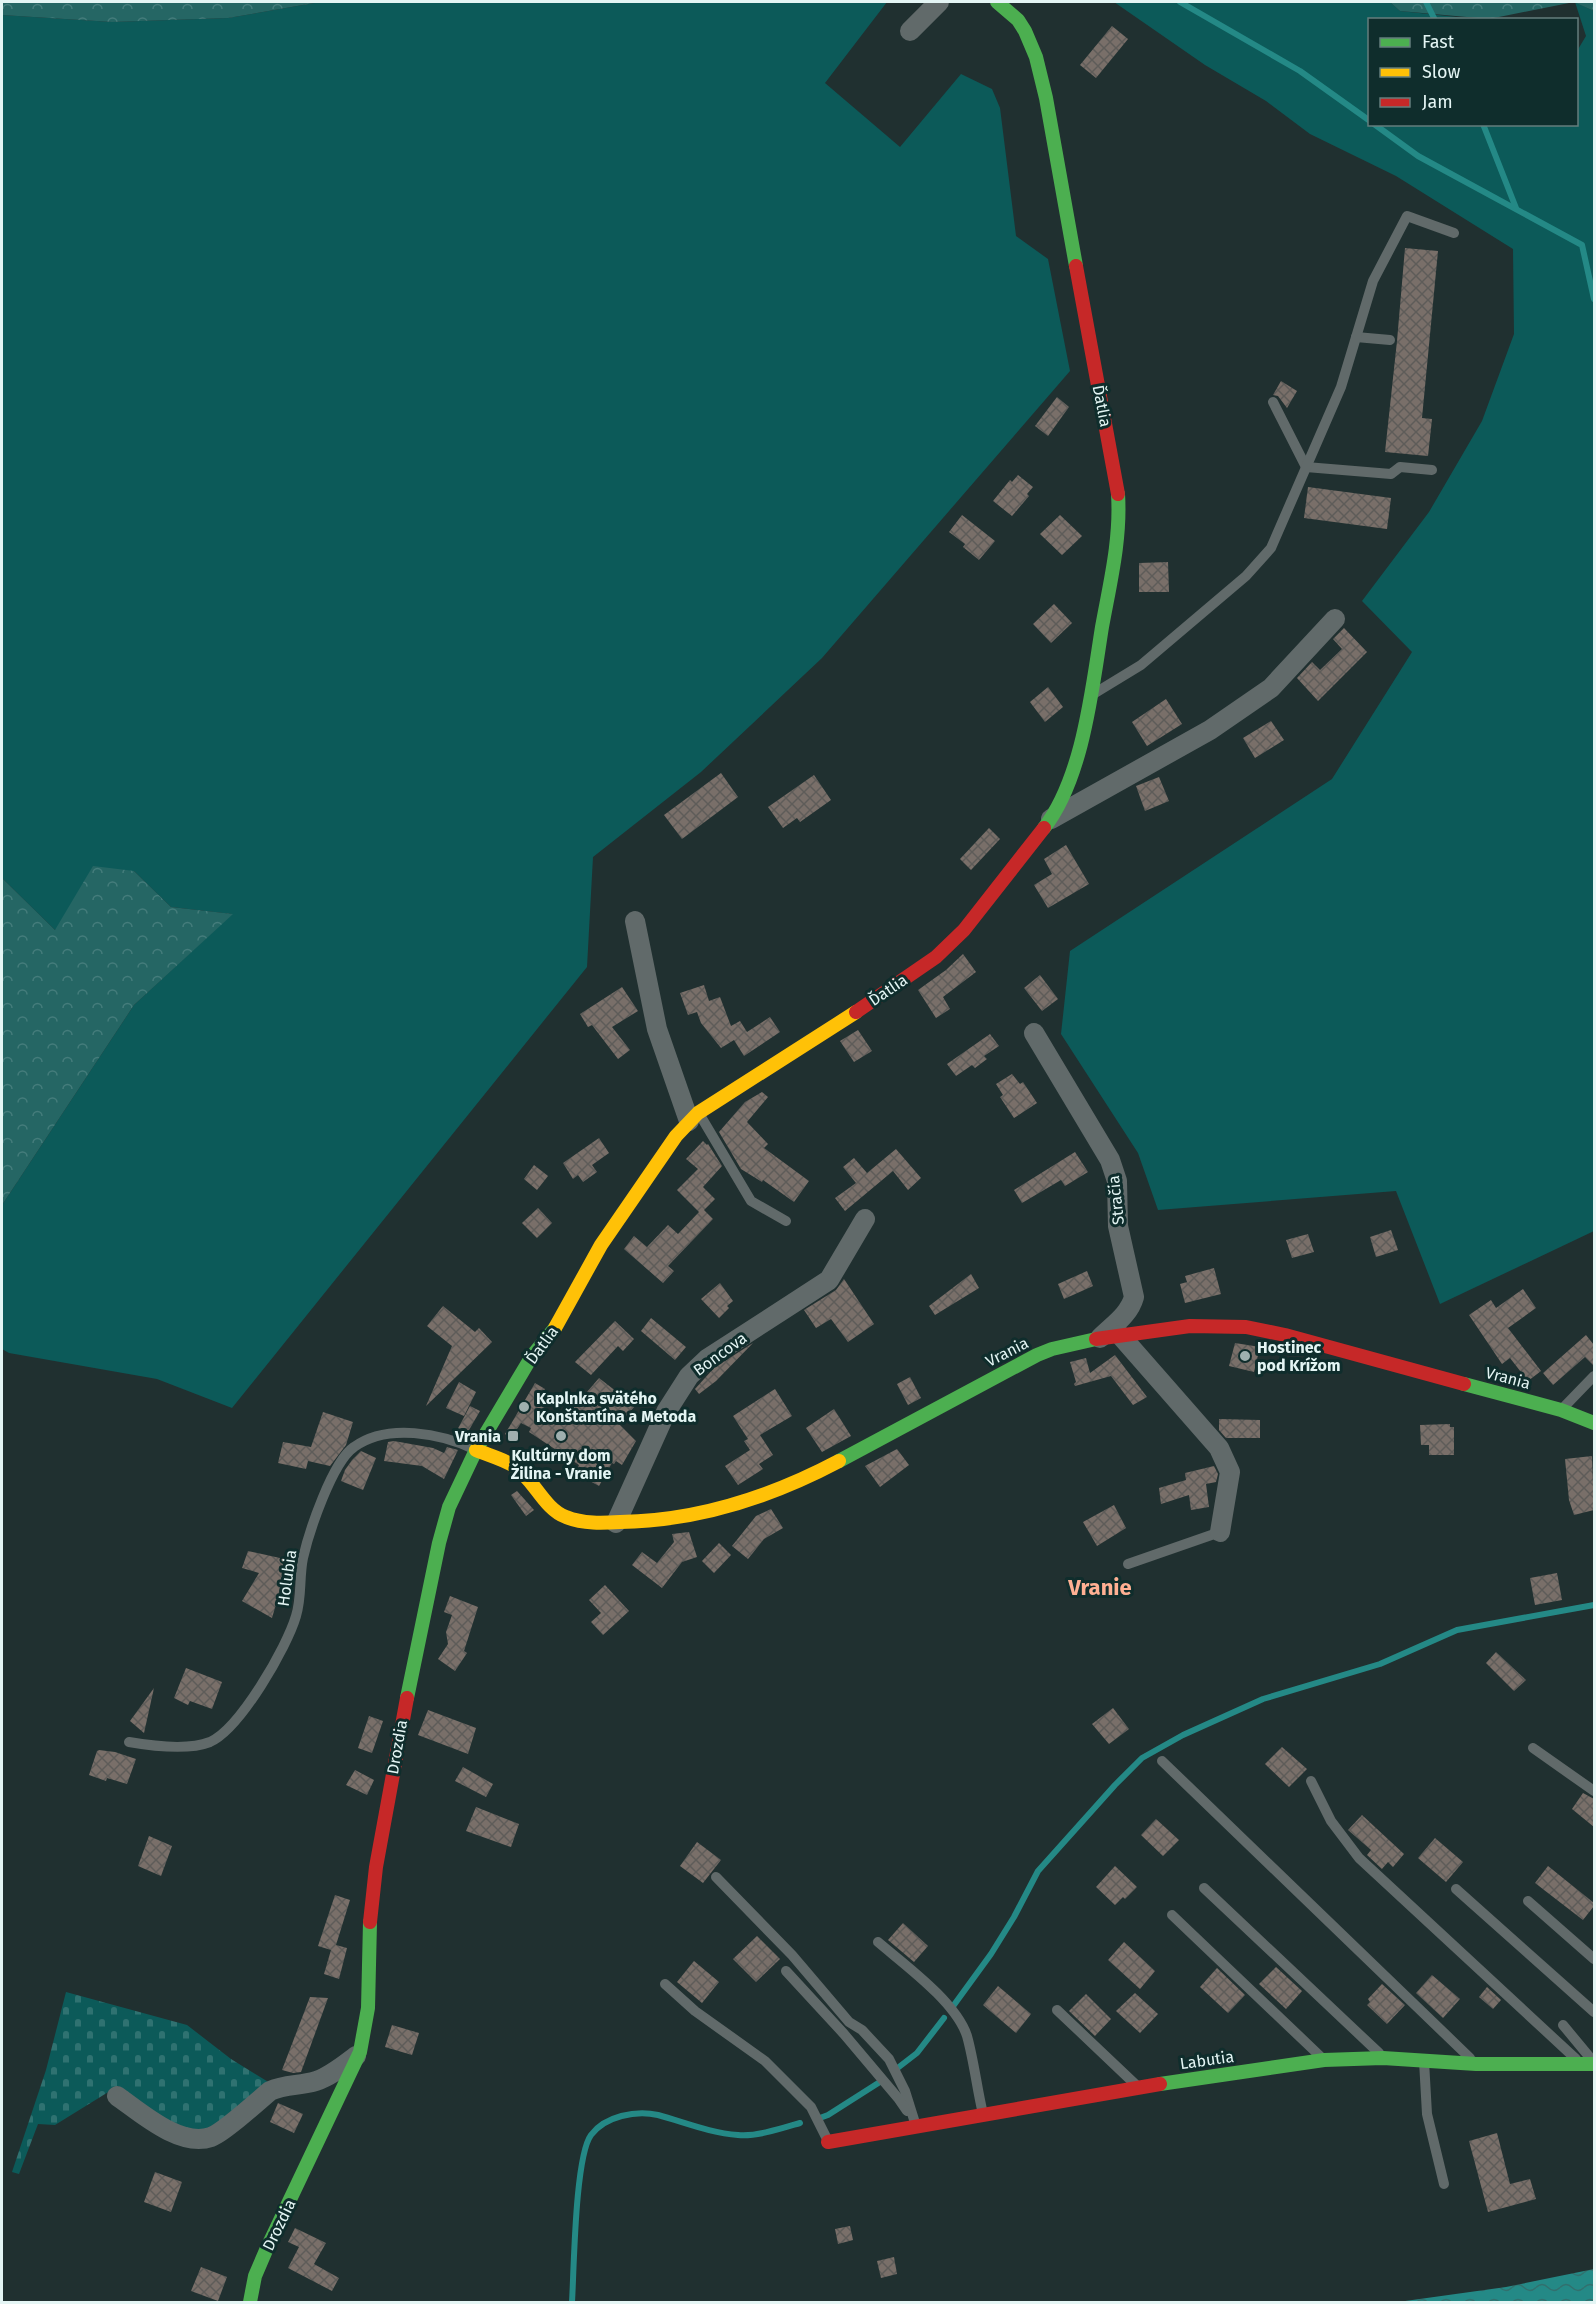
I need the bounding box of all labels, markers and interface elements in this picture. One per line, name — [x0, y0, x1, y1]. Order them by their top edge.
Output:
legend — [1368, 18, 1578, 126]
text: Fast — [1422, 31, 1455, 53]
text: Slow — [1422, 61, 1461, 83]
text: Jam — [1422, 91, 1453, 113]
street label: Ďatlia — [1089, 383, 1116, 429]
street label: Ďatlia — [865, 969, 911, 1010]
street label: Stračia — [1104, 1174, 1128, 1226]
street label: Ďatlia — [521, 1322, 562, 1368]
street label: Boncova — [690, 1328, 750, 1380]
street label: Vrania — [982, 1333, 1032, 1371]
place label: Hostinec pod Krížom — [1257, 1338, 1340, 1375]
marker: Hostinec pod Krížom — [1238, 1349, 1252, 1363]
street label: Vrania — [1483, 1363, 1533, 1393]
place label: Kaplnka svätého Konštantína a Metoda — [536, 1389, 696, 1426]
marker: Kaplnka svätého Konštantína a Metoda — [517, 1400, 531, 1414]
place label: Vrania — [454, 1427, 501, 1446]
marker: Vrania — [506, 1429, 520, 1443]
marker: Kultúrny dom Žilina - Vranie — [554, 1429, 568, 1443]
place label: Kultúrny dom Žilina - Vranie — [511, 1446, 612, 1483]
street label: Holubia — [274, 1548, 300, 1608]
district label: Vranie — [1067, 1574, 1132, 1601]
street label: Drozdia — [383, 1718, 411, 1776]
street label: Labutia — [1179, 2047, 1235, 2073]
street label: Drozdia — [258, 2196, 300, 2254]

